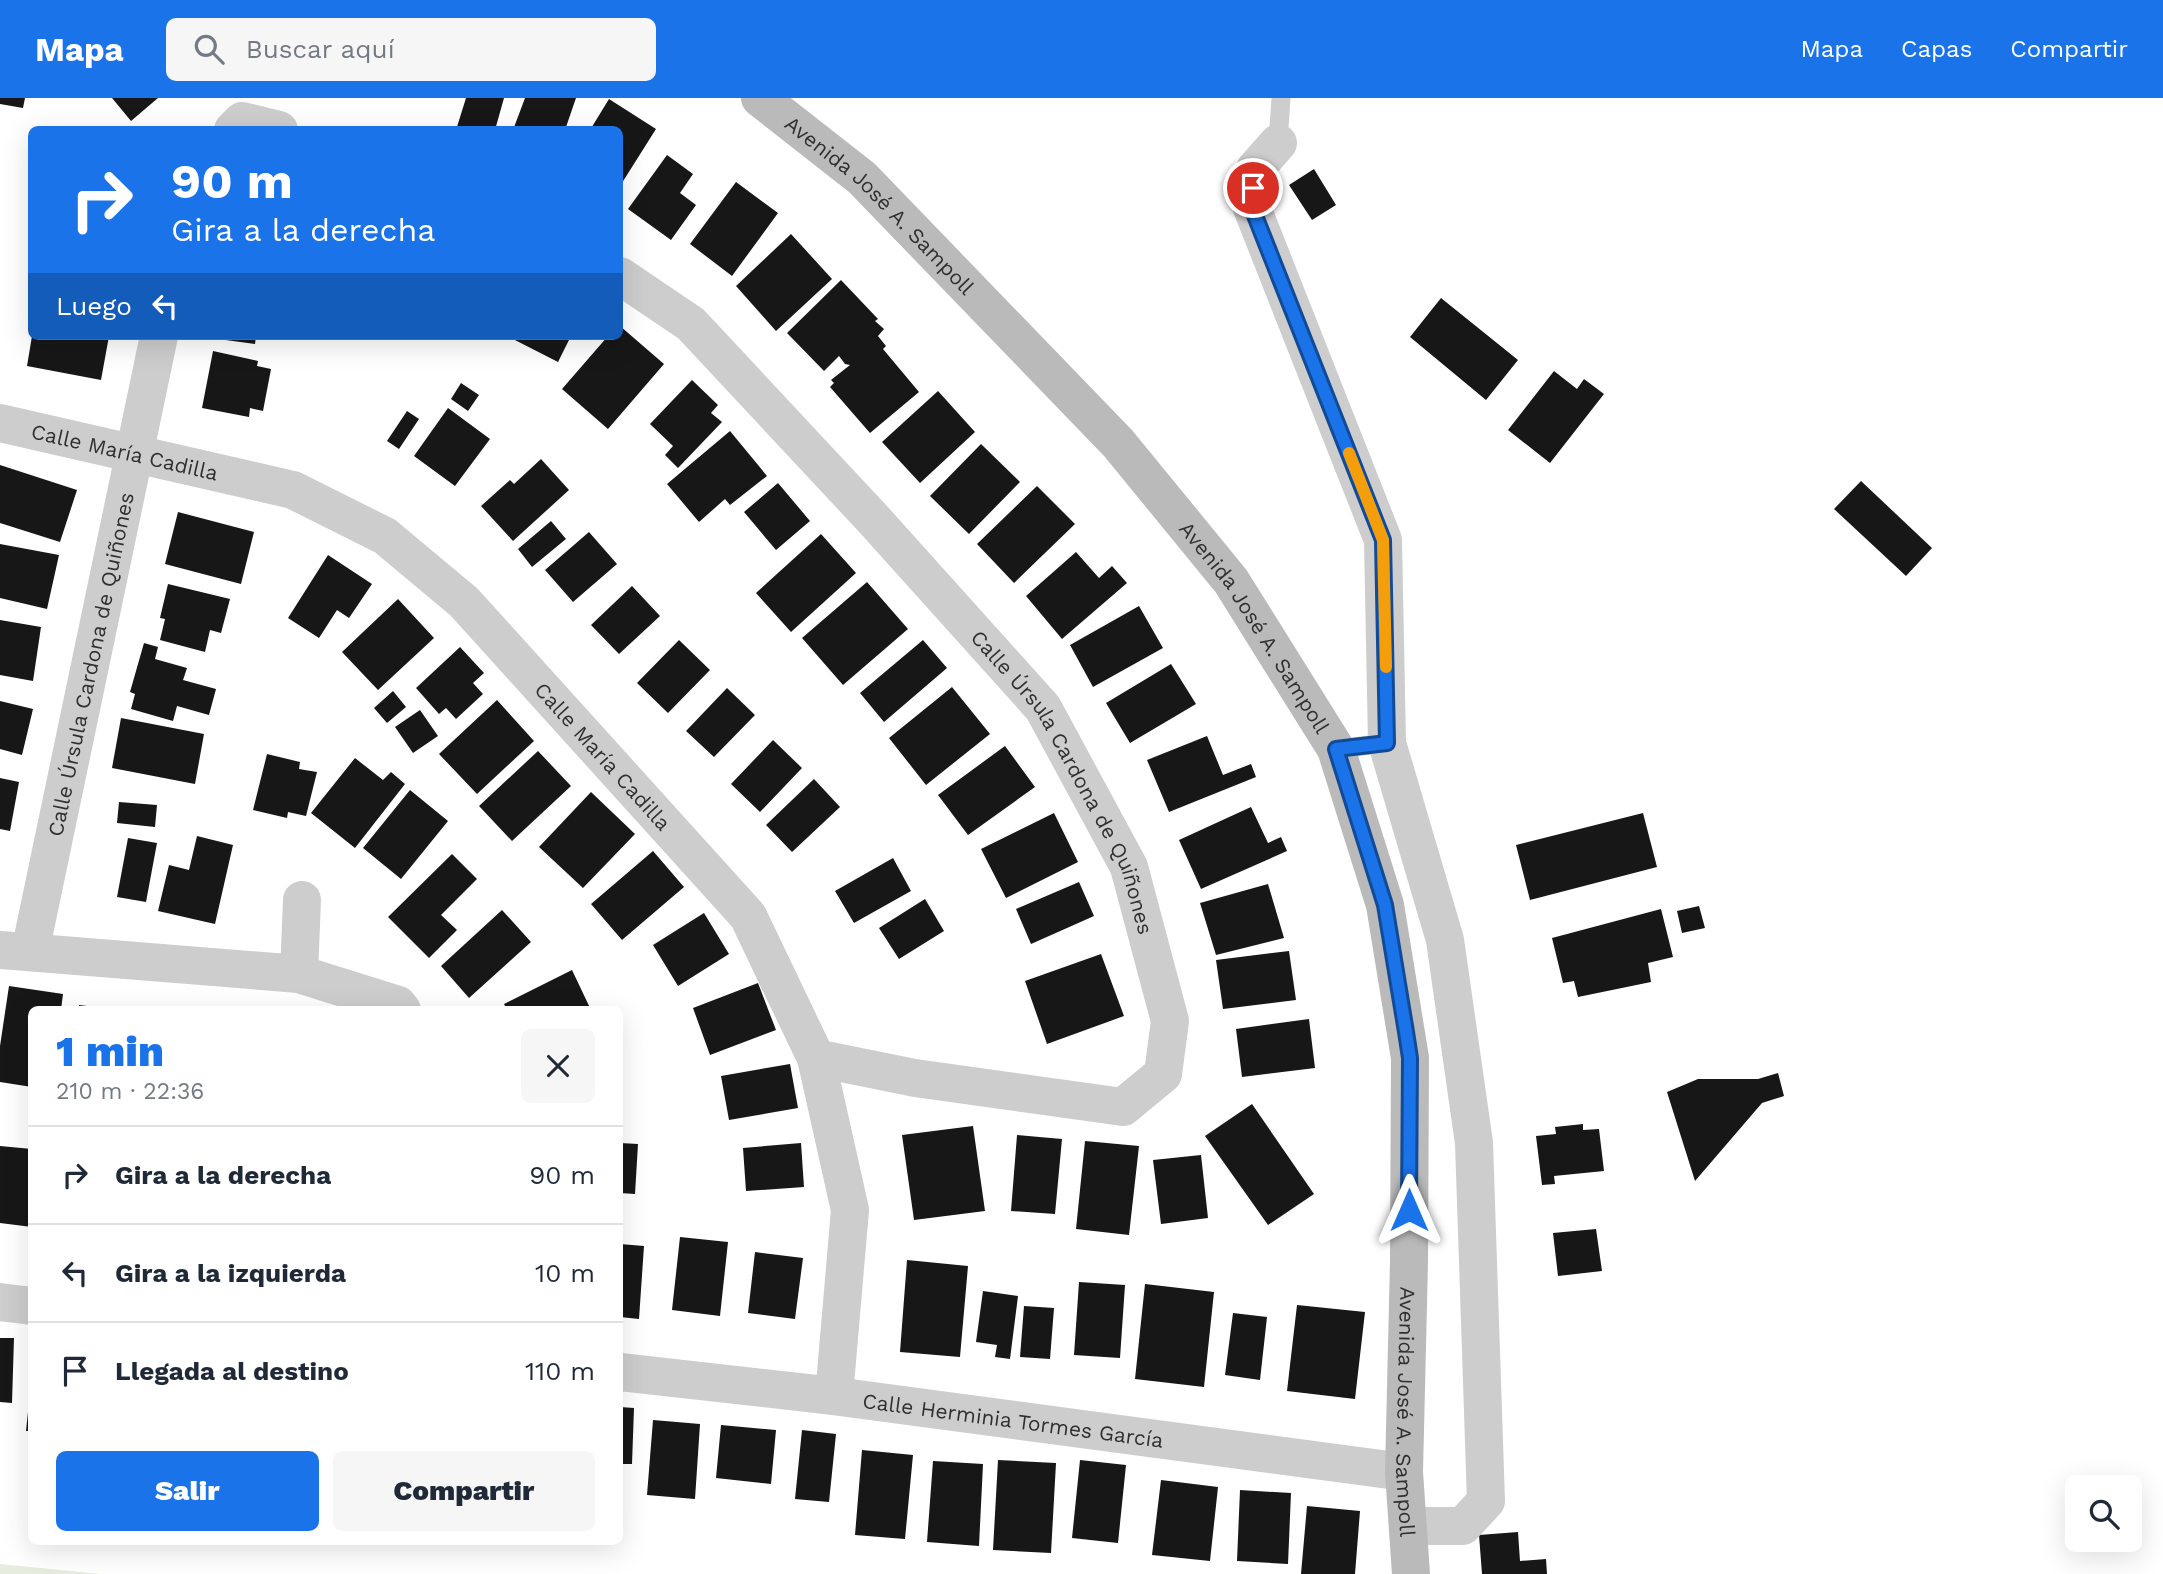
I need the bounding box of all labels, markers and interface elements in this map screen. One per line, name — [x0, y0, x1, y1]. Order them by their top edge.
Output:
search box — [166, 18, 656, 81]
text: Mapa — [35, 30, 124, 69]
icon: search — [190, 30, 228, 68]
text: Buscar aquí — [246, 34, 395, 64]
text: Mapa — [1800, 35, 1863, 63]
text: Capas — [1901, 35, 1972, 63]
text: Compartir — [2010, 35, 2128, 63]
street label: Avenida José A. Sampoll — [780, 110, 980, 300]
text: 90 m — [171, 152, 293, 210]
icon: right — [56, 154, 147, 245]
pin — [1223, 158, 1283, 218]
icon: arrive — [1234, 169, 1272, 207]
text: Gira a la derecha — [171, 211, 435, 249]
icon: left — [146, 287, 184, 325]
text: Luego — [56, 291, 132, 321]
street label: Calle María Cadilla — [29, 418, 221, 485]
street label: Calle Úrsula Cardona de Quiñones — [42, 490, 138, 839]
street label: Avenida José A. Sampoll — [1175, 516, 1336, 738]
street label: Calle Úrsula Cardona de Quiñones — [966, 624, 1159, 937]
street label: Calle María Cadilla — [530, 677, 677, 835]
text: 1 min — [56, 1027, 164, 1076]
button: close — [521, 1029, 595, 1103]
text: 210 m · 22:36 — [56, 1078, 204, 1105]
icon: right — [56, 1156, 94, 1194]
text: Gira a la derecha — [115, 1160, 331, 1190]
text: 90 m — [529, 1160, 595, 1190]
position arrow — [1372, 1173, 1446, 1247]
icon: left — [56, 1254, 94, 1292]
text: Gira a la izquierda — [115, 1258, 346, 1288]
text: 10 m — [535, 1258, 595, 1288]
street label: Avenida José A. Sampoll — [1391, 1286, 1421, 1538]
icon: arrive — [56, 1352, 94, 1390]
text: Llegada al destino — [115, 1356, 349, 1386]
text: 110 m — [525, 1356, 595, 1386]
street label: Calle Herminia Tormes García — [861, 1387, 1165, 1452]
button: Salir — [56, 1451, 319, 1531]
button: Compartir — [333, 1451, 595, 1531]
map controls — [2065, 1475, 2142, 1552]
button: search — [2065, 1475, 2142, 1552]

